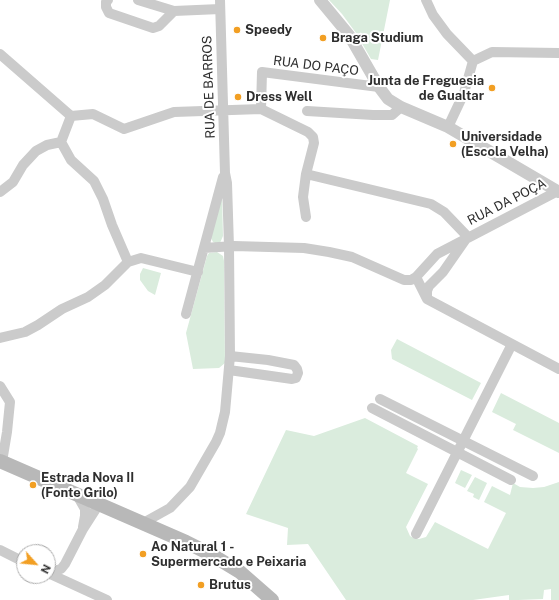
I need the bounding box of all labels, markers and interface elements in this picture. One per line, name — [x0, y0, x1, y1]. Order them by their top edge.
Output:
place label: Speedy — [245, 22, 292, 38]
marker: Speedy — [232, 25, 242, 35]
place label: Braga Studium — [331, 30, 423, 46]
marker: Braga Studium — [318, 33, 328, 43]
street label: RUA DE BARROS — [199, 35, 219, 139]
street label: RUA DO PAÇO — [272, 53, 360, 79]
place label: Junta de Freguesia de Gualtar — [368, 73, 484, 104]
marker: Junta de Freguesia de Gualtar — [487, 83, 497, 93]
place label: Dress Well — [246, 89, 312, 105]
marker: Dress Well — [233, 92, 243, 102]
place label: Universidade (Escola Velha) — [461, 129, 549, 160]
marker: Universidade (Escola Velha) — [448, 139, 458, 149]
street label: RUA DA POÇA — [465, 175, 549, 229]
place label: Estrada Nova II (Fonte Grilo) — [41, 470, 134, 501]
marker: Estrada Nova II (Fonte Grilo) — [28, 480, 38, 490]
place label: Ao Natural 1 - Supermercado e Peixaria — [151, 539, 306, 570]
north arrow — [16, 544, 56, 584]
marker: Ao Natural 1 - Supermercado e Peixaria — [138, 549, 148, 559]
text: N — [39, 562, 53, 576]
place label: Brutus — [209, 577, 251, 593]
marker: Brutus — [196, 580, 206, 590]

